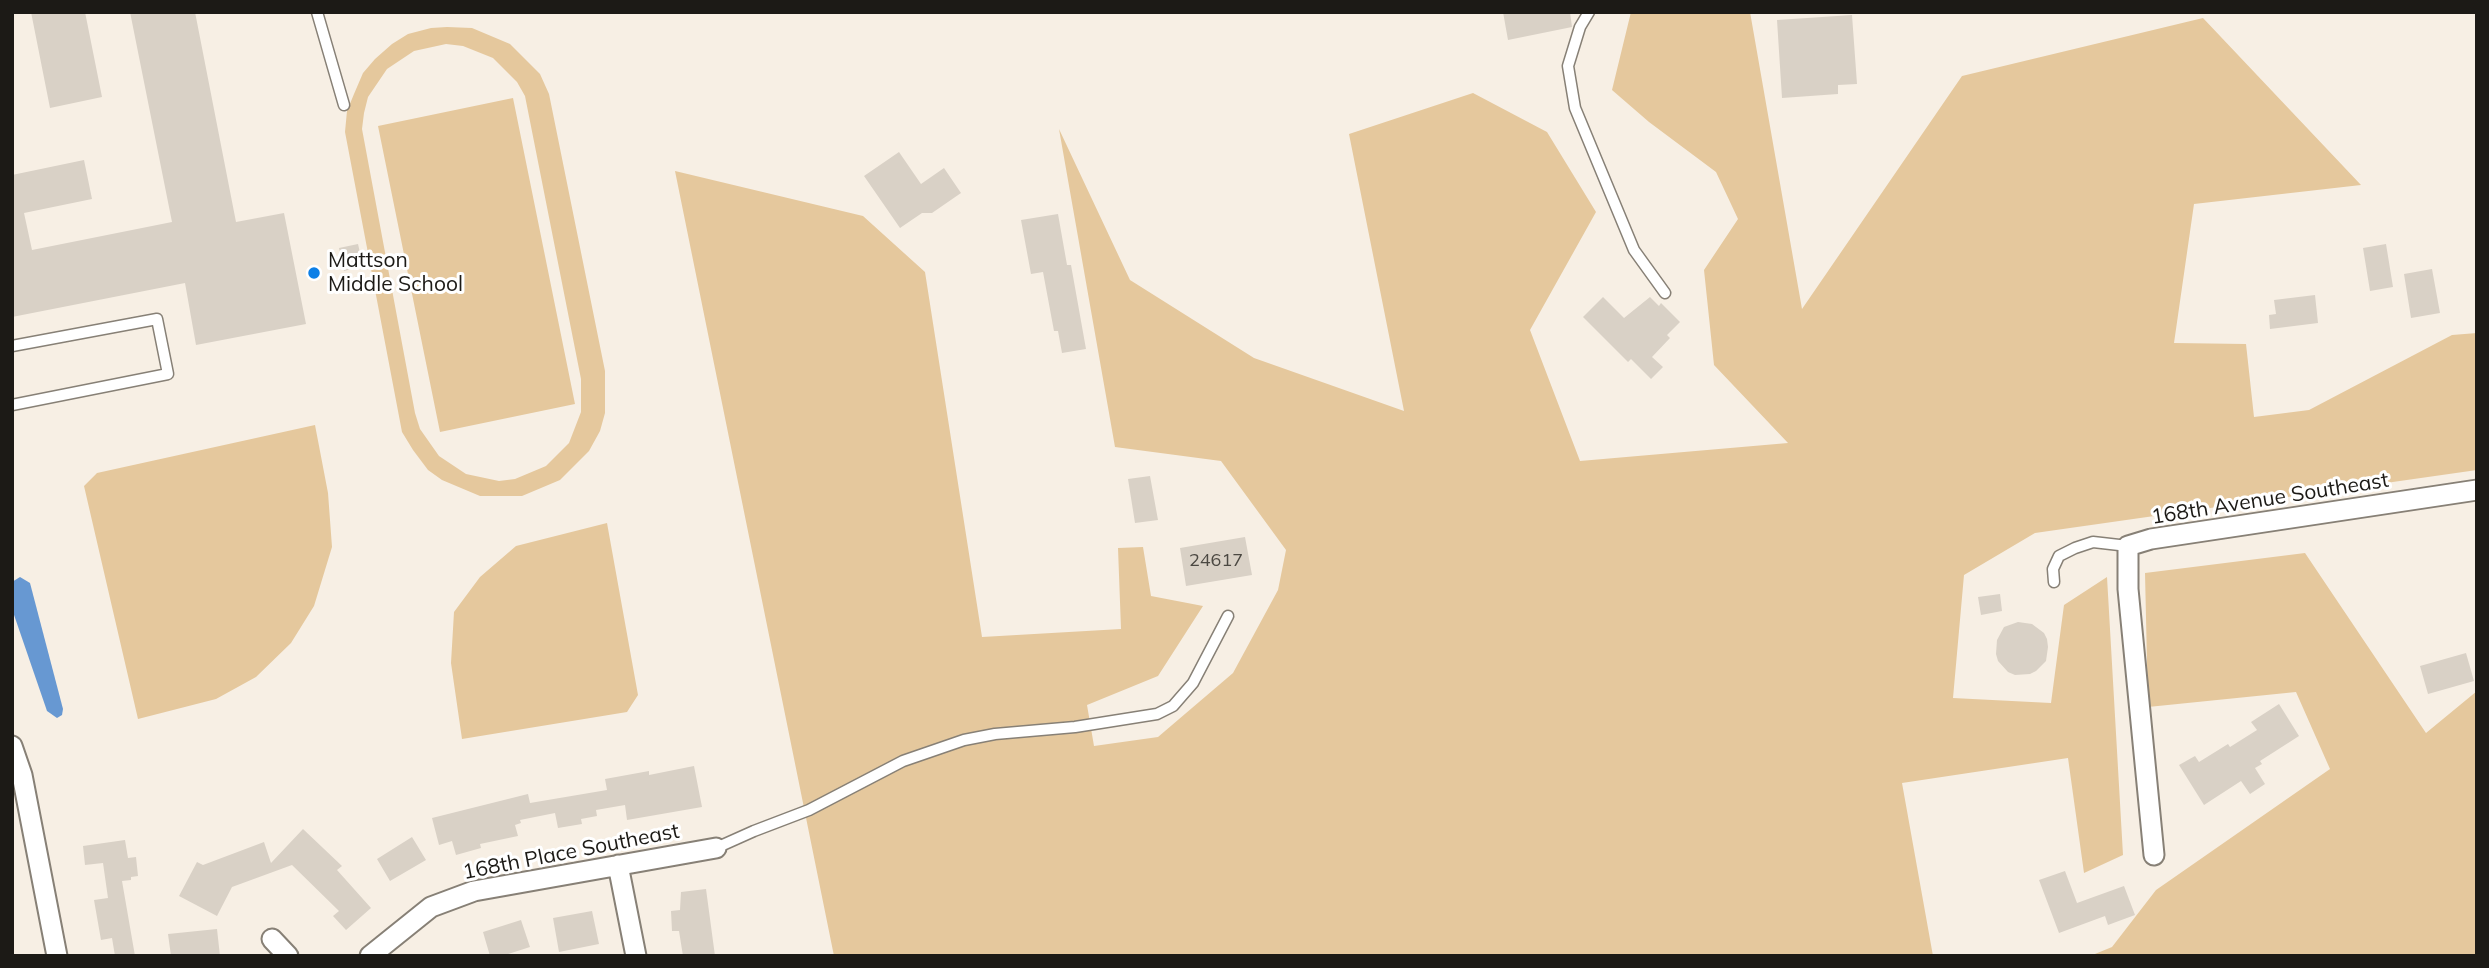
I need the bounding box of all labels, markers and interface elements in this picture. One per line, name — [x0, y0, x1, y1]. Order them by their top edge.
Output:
place label: Mattson Middle School — [328, 248, 463, 298]
marker: Mattson Middle School — [306, 265, 322, 281]
street label: 168th Avenue Southeast — [2149, 468, 2391, 530]
house number: 24617 — [1189, 550, 1243, 572]
street label: 168th Place Southeast — [461, 819, 681, 885]

